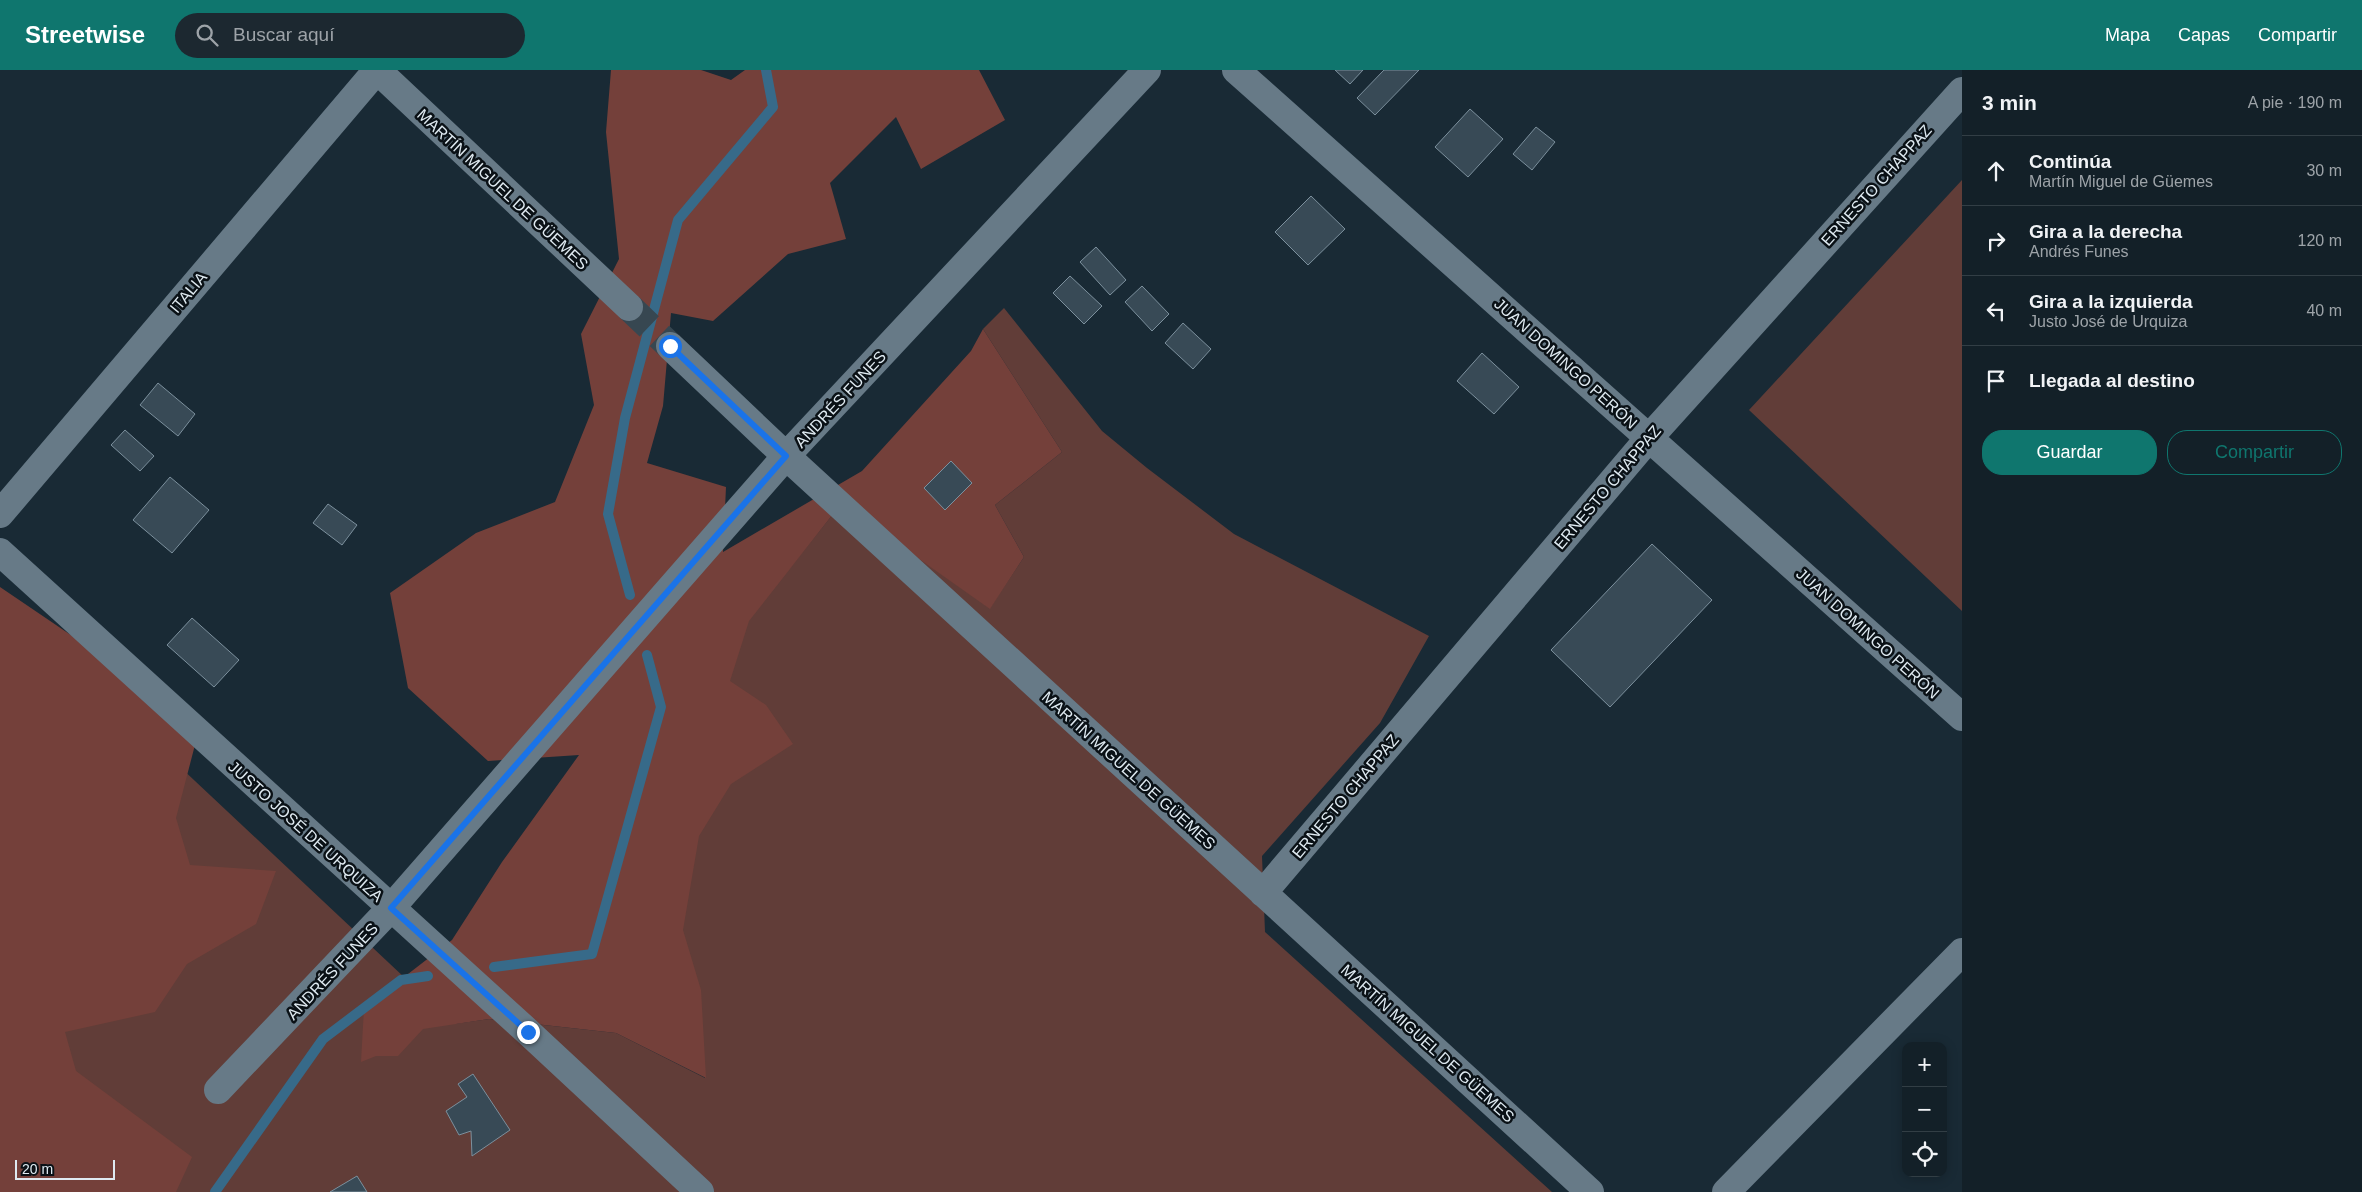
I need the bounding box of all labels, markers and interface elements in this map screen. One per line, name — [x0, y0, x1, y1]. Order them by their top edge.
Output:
search box — [175, 13, 525, 58]
text: Streetwise — [25, 21, 145, 48]
icon: search — [193, 21, 221, 49]
text: Buscar aquí — [233, 24, 334, 45]
text: Mapa — [2105, 25, 2150, 45]
text: Capas — [2178, 25, 2230, 45]
text: Compartir — [2258, 25, 2337, 45]
text: 3 min — [1982, 91, 2037, 114]
text: A pie · 190 m — [2248, 94, 2342, 111]
street label: MARTÍN MIGUEL DE GÜEMES — [414, 105, 592, 273]
street label: ERNESTO CHAPPAZ — [1818, 122, 1935, 249]
text: Continúa — [2029, 151, 2111, 172]
icon: ahead — [1982, 157, 2010, 185]
text: 30 m — [2306, 162, 2342, 179]
text: Martín Miguel de Güemes — [2029, 173, 2213, 190]
text: Gira a la derecha — [2029, 221, 2182, 242]
icon: right — [1982, 227, 2010, 255]
text: 120 m — [2298, 232, 2342, 249]
text: Andrés Funes — [2029, 243, 2129, 260]
street label: ITALIA — [167, 268, 210, 316]
text: Gira a la izquierda — [2029, 291, 2193, 312]
street label: JUAN DOMINGO PERÓN — [1491, 294, 1641, 432]
icon: left — [1982, 297, 2010, 325]
text: 40 m — [2306, 302, 2342, 319]
text: Justo José de Urquiza — [2029, 313, 2187, 330]
route start — [659, 335, 682, 358]
street label: ANDRÉS FUNES — [791, 347, 889, 451]
icon: arrive — [1982, 367, 2010, 395]
text: Llegada al destino — [2029, 370, 2195, 391]
street label: ERNESTO CHAPPAZ — [1551, 422, 1664, 552]
button: Guardar — [1982, 430, 2157, 475]
button: Compartir — [2167, 430, 2342, 475]
street label: JUAN DOMINGO PERÓN — [1793, 564, 1943, 702]
street label: MARTÍN MIGUEL DE GÜEMES — [1039, 687, 1219, 853]
street label: ERNESTO CHAPPAZ — [1289, 731, 1402, 861]
street label: JUSTO JOSÉ DE URQUIZA — [225, 757, 387, 905]
street label: ANDRÉS FUNES — [283, 919, 381, 1023]
street label: MARTÍN MIGUEL DE GÜEMES — [1338, 960, 1518, 1126]
route end — [517, 1021, 540, 1044]
map controls — [1902, 1042, 1947, 1177]
button: + — [1902, 1042, 1947, 1087]
button: − — [1902, 1087, 1947, 1132]
button: locate — [1902, 1132, 1947, 1177]
scale bar — [15, 1157, 115, 1180]
text: 20 m — [22, 1161, 53, 1177]

